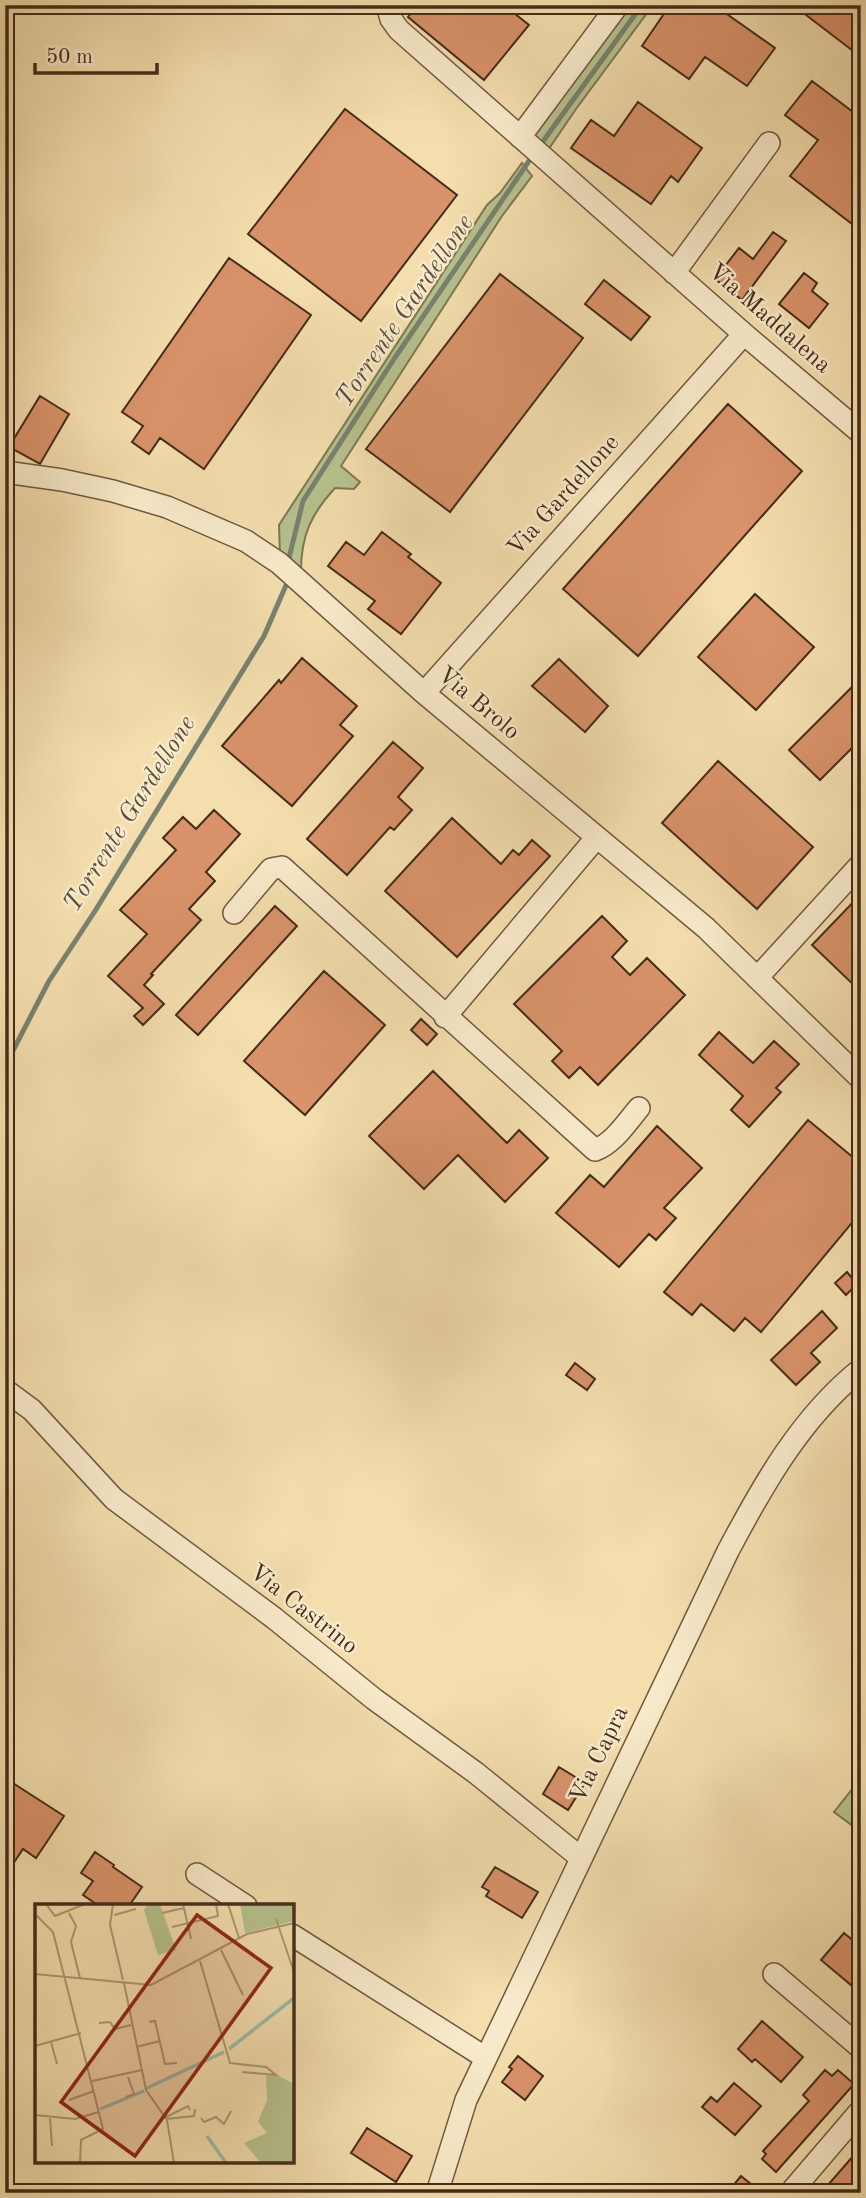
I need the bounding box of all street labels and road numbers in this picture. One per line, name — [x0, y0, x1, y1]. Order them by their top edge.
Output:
street label: Via Maddalena — [703, 260, 835, 379]
street label: Via Gardellone — [504, 431, 624, 561]
street label: Via Brolo — [432, 663, 524, 745]
street label: Via Castrino — [244, 1560, 362, 1660]
street label: Via Capra — [566, 1703, 634, 1807]

